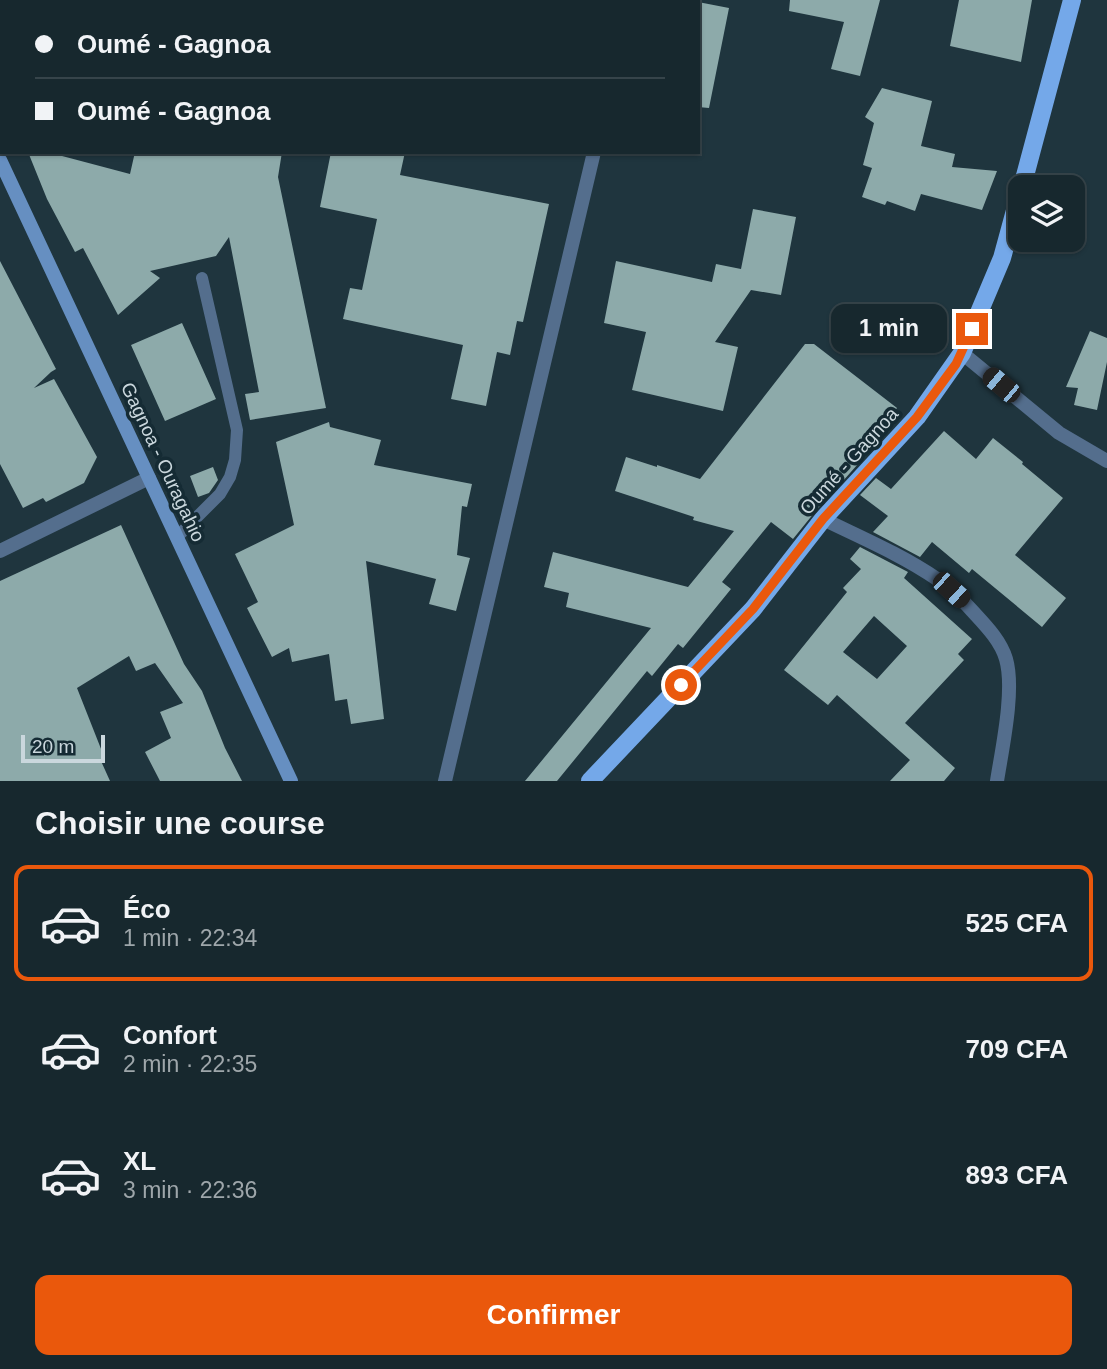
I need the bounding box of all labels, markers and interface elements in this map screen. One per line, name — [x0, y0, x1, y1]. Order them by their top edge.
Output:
text: Oumé - Gagnoa — [77, 29, 271, 59]
text: Oumé - Gagnoa — [77, 96, 271, 126]
map controls — [1008, 175, 1085, 252]
button: layers — [1008, 175, 1085, 252]
callout: 1 min — [832, 304, 948, 354]
route end — [956, 313, 988, 345]
text: 1 min — [859, 315, 919, 341]
car — [979, 363, 1024, 407]
street label: Gagnoa - Ouragahio — [117, 379, 209, 545]
street label: Oumé - Gagnoa — [796, 403, 903, 519]
car — [929, 568, 974, 612]
route start — [665, 669, 697, 701]
scale bar — [21, 732, 105, 764]
text: 20 m — [32, 736, 74, 757]
text: Choisir une course — [35, 805, 325, 841]
icon: car — [39, 892, 102, 955]
text: Éco — [123, 894, 171, 924]
text: 525 CFA — [965, 908, 1068, 938]
text: 1 min · 22:34 — [123, 925, 257, 951]
icon: car — [39, 1018, 102, 1081]
text: Confort — [123, 1020, 217, 1050]
text: 709 CFA — [965, 1034, 1068, 1064]
text: 2 min · 22:35 — [123, 1051, 257, 1077]
icon: car — [39, 1144, 102, 1207]
text: XL — [123, 1146, 156, 1176]
text: 893 CFA — [965, 1160, 1068, 1190]
text: 3 min · 22:36 — [123, 1177, 257, 1203]
button: Confirmer — [35, 1275, 1072, 1355]

